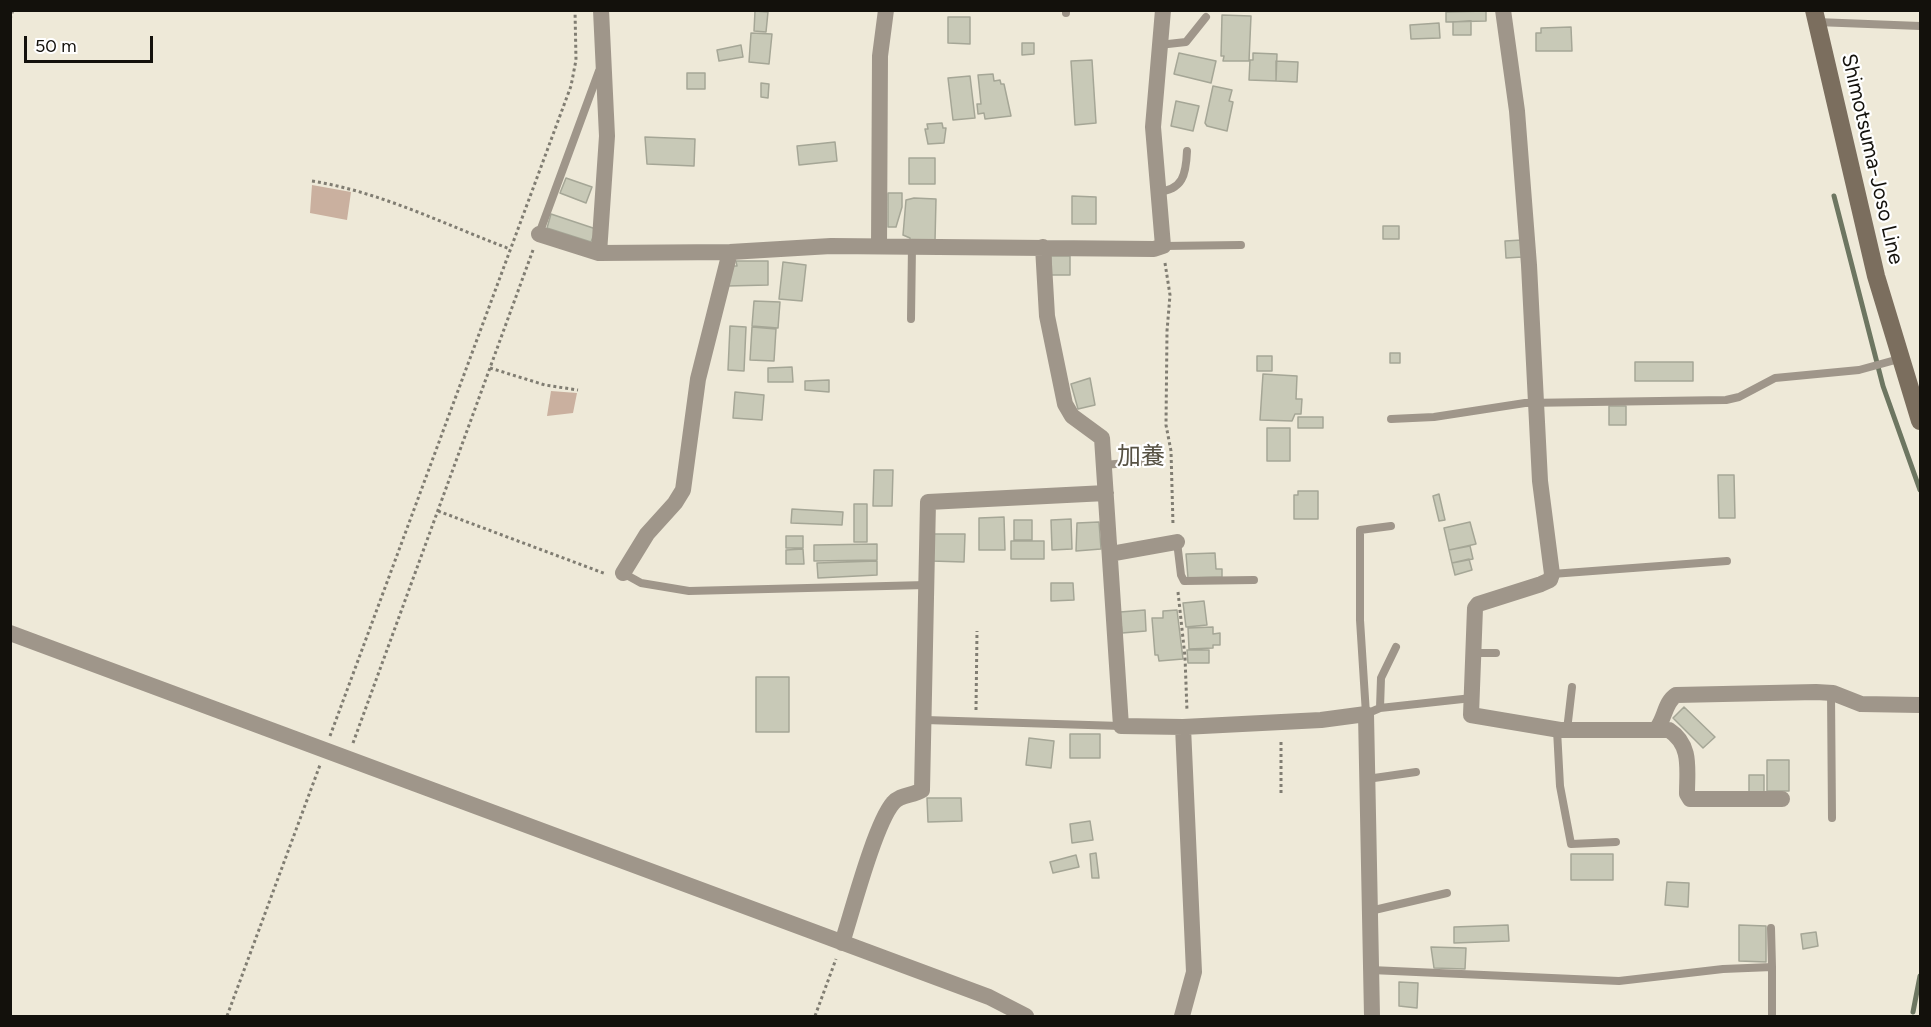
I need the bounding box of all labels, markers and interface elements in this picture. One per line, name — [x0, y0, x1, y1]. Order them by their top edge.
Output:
scale bar — [27, 24, 156, 62]
text: 50 m — [35, 35, 77, 57]
street label: Shimotsuma-Joso Line — [1835, 51, 1909, 267]
district label: 加養 — [1117, 443, 1165, 471]

